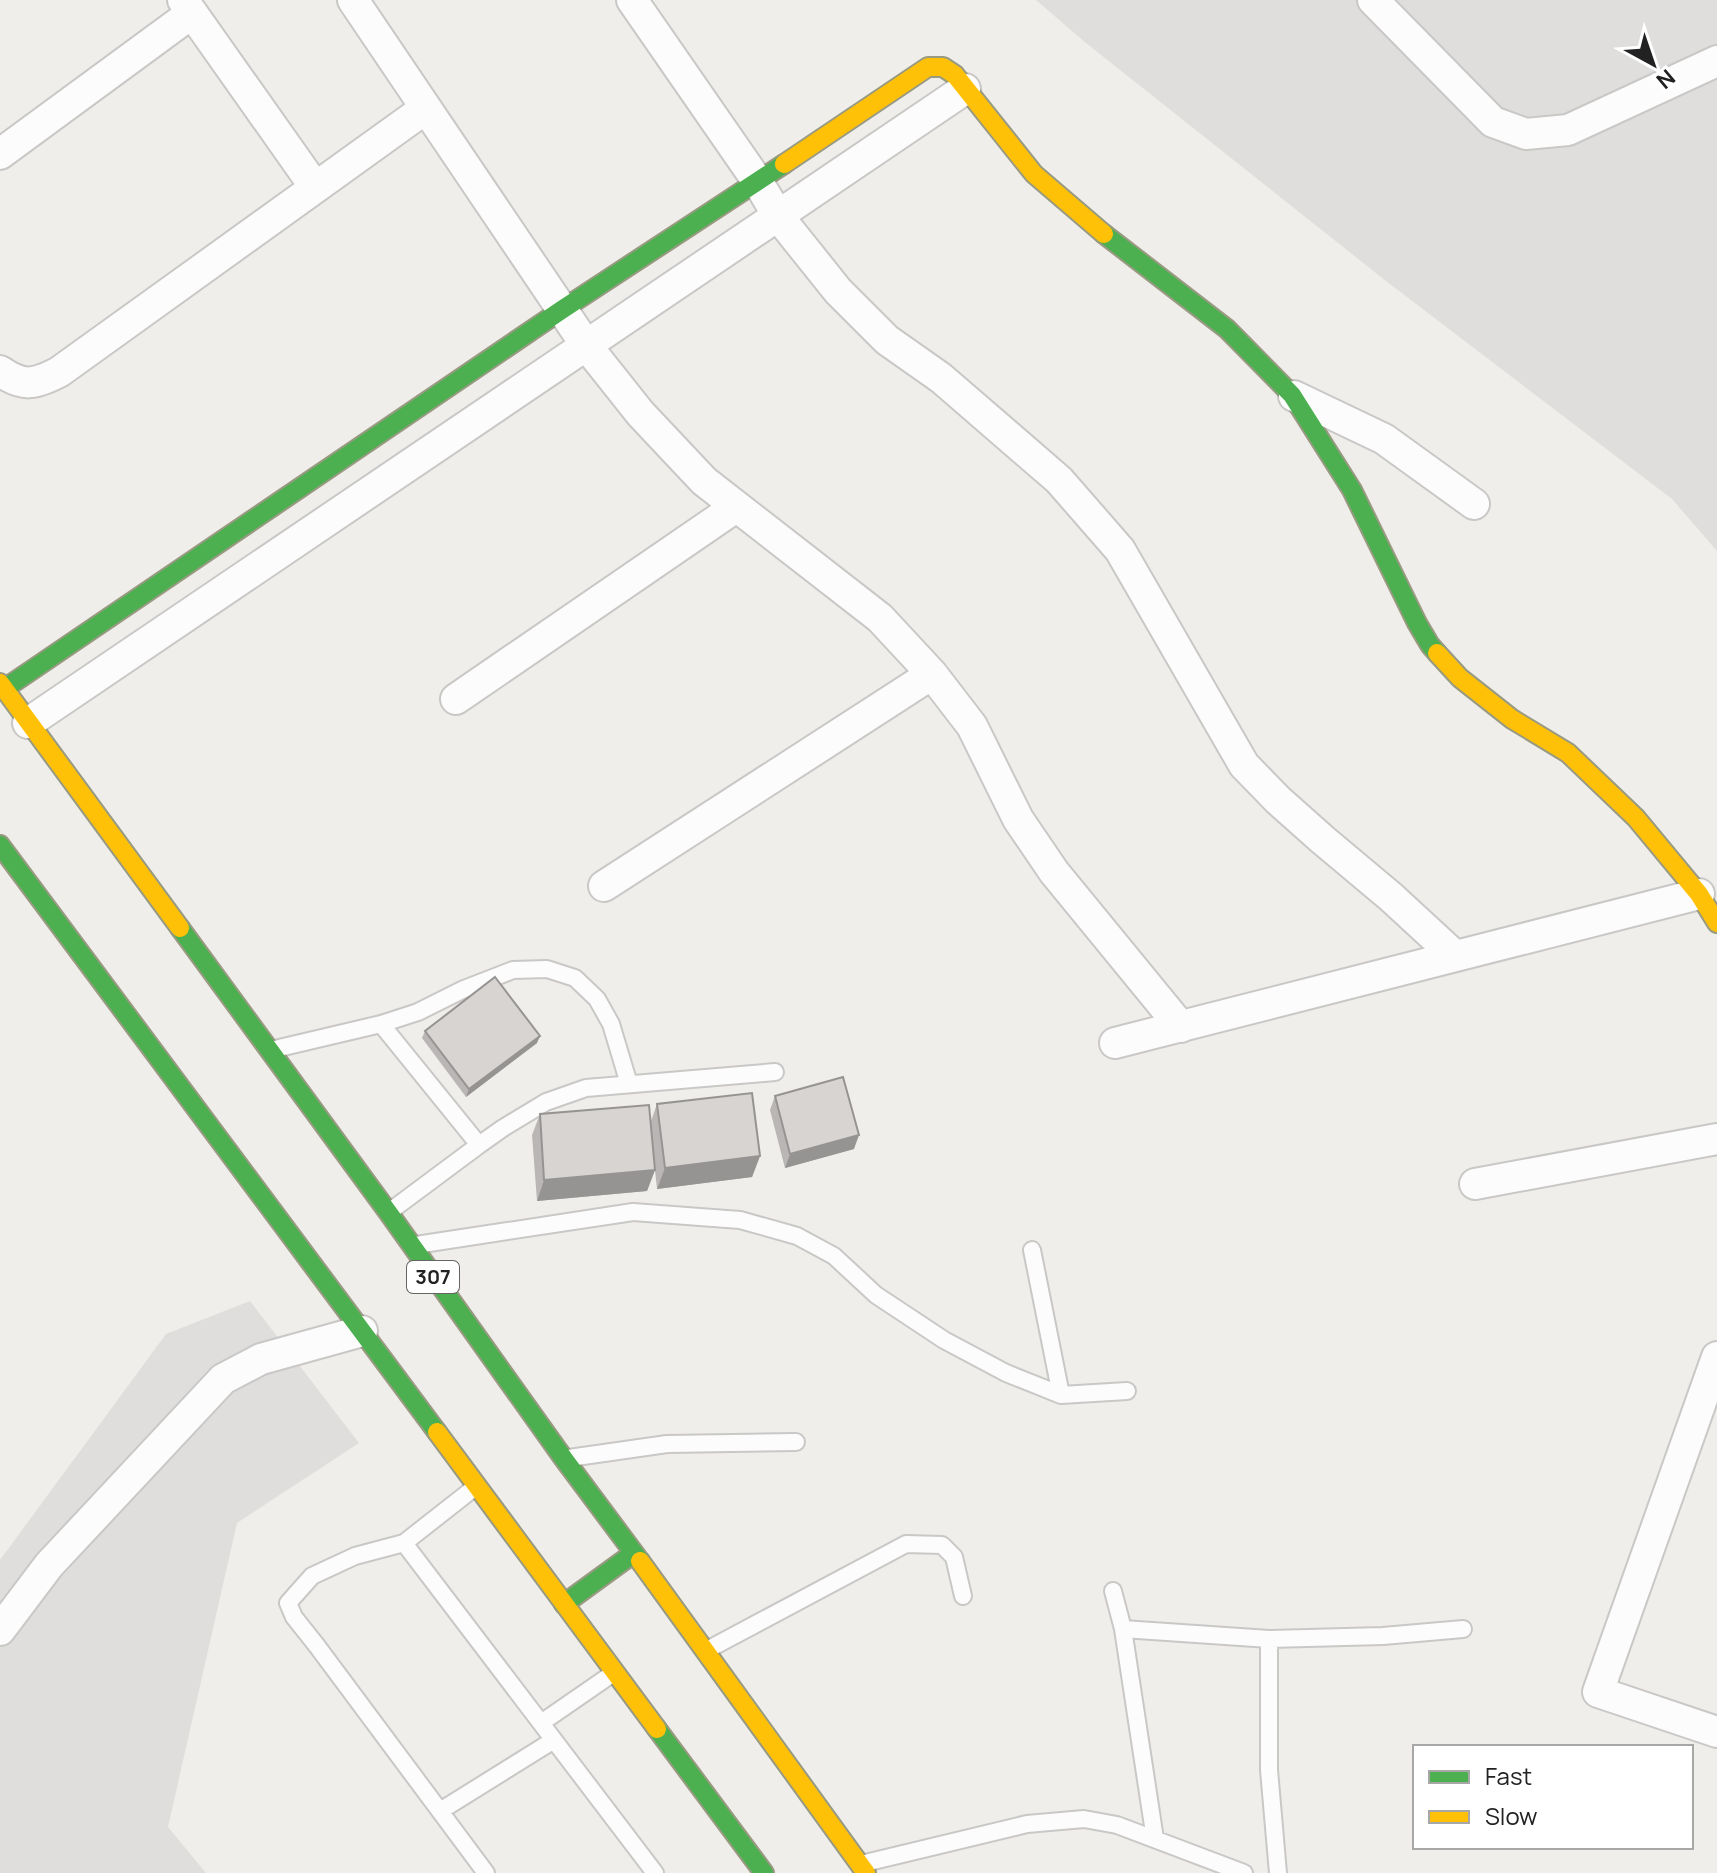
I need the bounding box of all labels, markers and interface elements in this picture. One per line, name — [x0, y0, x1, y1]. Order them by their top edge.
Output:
north arrow — [1613, 24, 1693, 104]
text: N — [1650, 63, 1682, 96]
road number: 307 — [407, 1261, 459, 1293]
legend — [1413, 1745, 1693, 1849]
text: Fast — [1485, 1759, 1532, 1792]
text: Slow — [1485, 1799, 1538, 1832]

